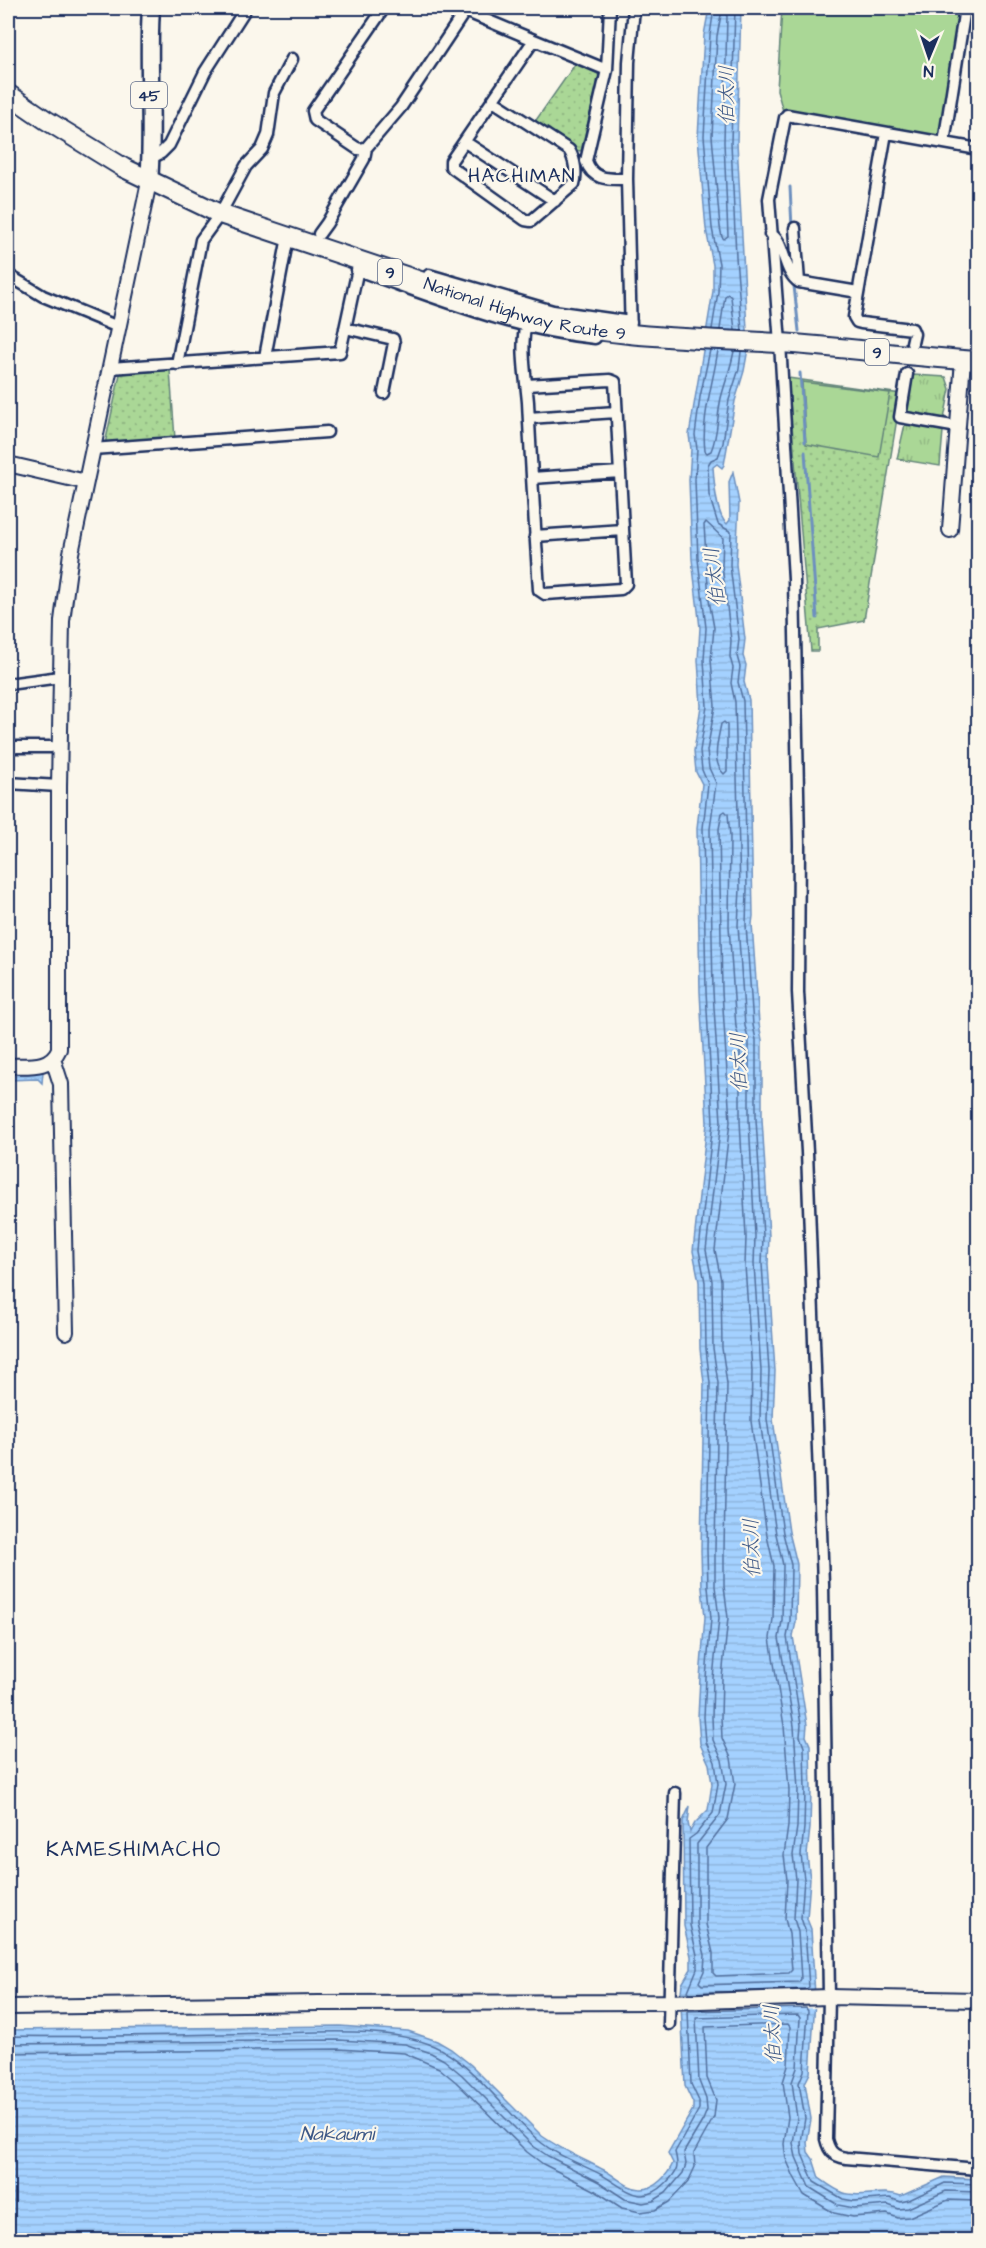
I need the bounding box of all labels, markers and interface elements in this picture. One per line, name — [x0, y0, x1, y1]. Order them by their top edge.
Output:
north arrow — [899, 27, 959, 87]
text: N — [923, 60, 934, 82]
water label: 伯太川 — [713, 65, 741, 125]
road number: 45 — [131, 82, 167, 108]
district label: HACHIMAN — [468, 162, 576, 190]
road number: 9 — [378, 259, 402, 285]
street label: National Highway Route 9 — [421, 271, 627, 347]
road number: 9 — [865, 339, 889, 365]
water label: 伯太川 — [697, 545, 733, 608]
water label: 伯太川 — [724, 1031, 754, 1092]
water label: 伯太川 — [737, 1517, 767, 1578]
district label: KAMESHIMACHO — [46, 1835, 222, 1864]
water label: 伯太川 — [757, 2003, 789, 2065]
water label: Nakaumi — [300, 2120, 377, 2148]

